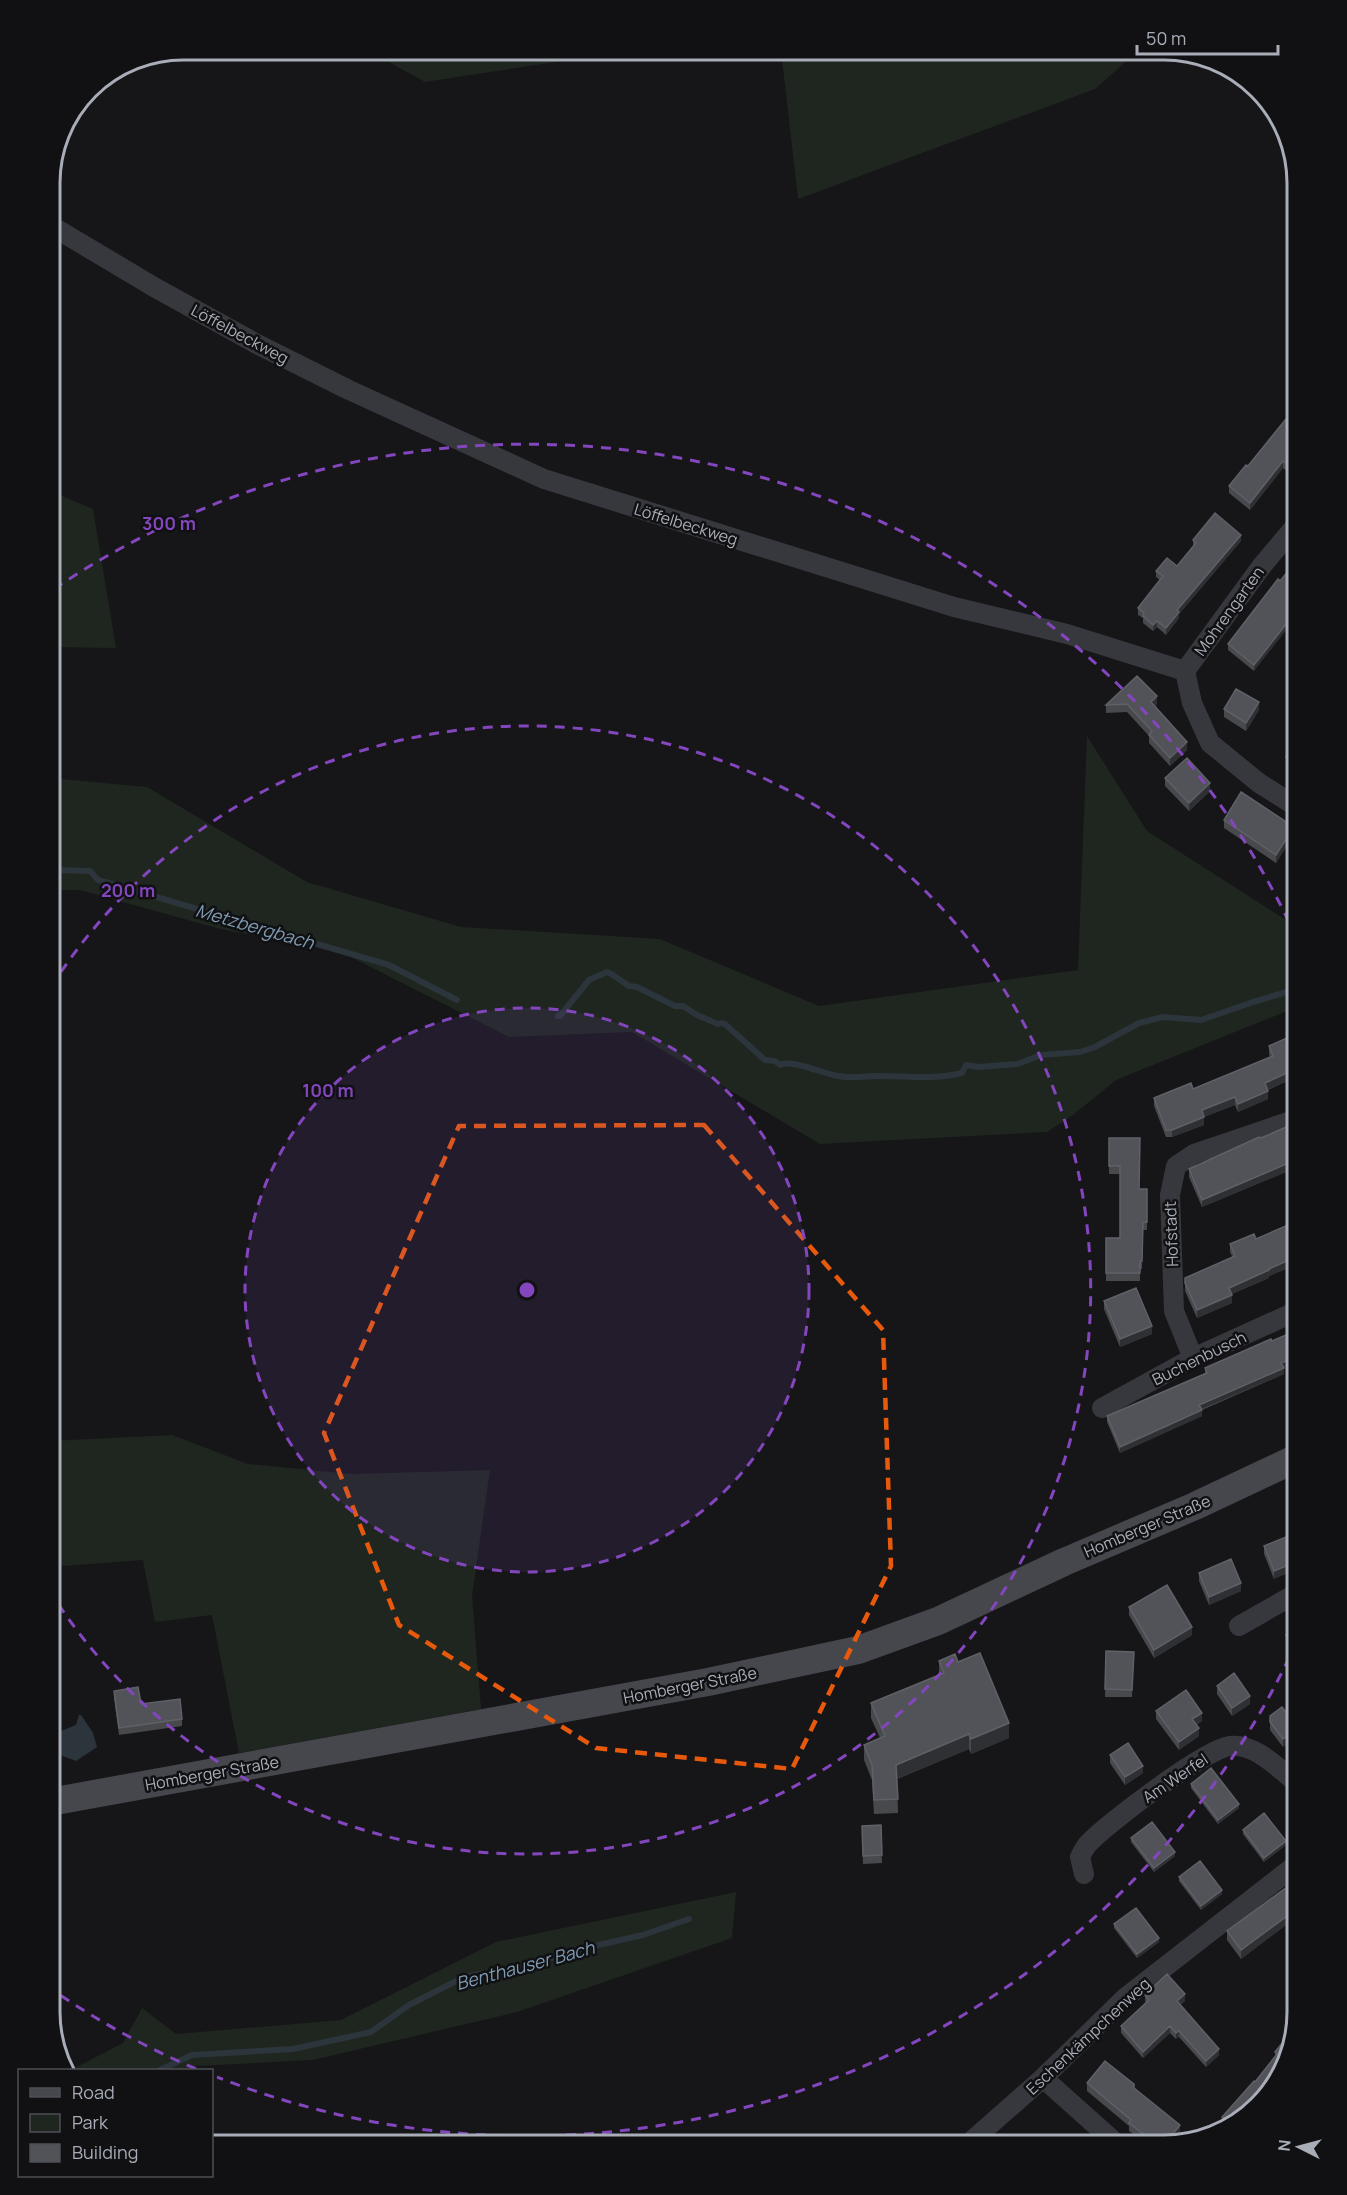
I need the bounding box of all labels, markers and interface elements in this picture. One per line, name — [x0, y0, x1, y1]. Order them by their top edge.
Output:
scale bar — [1137, 18, 1278, 56]
text: 50 m — [1146, 26, 1186, 50]
street label: Löffelbeckweg — [187, 299, 293, 369]
street label: Löffelbeckweg — [631, 498, 741, 550]
text: 300 m — [142, 511, 196, 535]
street label: Mohrengarten — [1189, 562, 1269, 660]
text: 200 m — [101, 878, 155, 902]
water label: Metzbergbach — [193, 898, 318, 955]
text: 100 m — [302, 1078, 354, 1102]
street label: Hofstadt — [1159, 1201, 1183, 1267]
centre of rings — [517, 1280, 537, 1300]
street label: Buchenbusch — [1148, 1326, 1250, 1390]
street label: Homberger Straße — [1080, 1489, 1214, 1563]
street label: Homberger Straße — [621, 1661, 759, 1709]
street label: Am Werfel — [1138, 1748, 1212, 1808]
street label: Homberger Straße — [143, 1750, 281, 1796]
water label: Benthauser Bach — [453, 1935, 598, 1995]
street label: Eschenkämpchenweg — [1021, 1973, 1155, 2099]
legend — [18, 2069, 213, 2177]
text: Road — [72, 2080, 115, 2104]
text: Park — [72, 2110, 109, 2134]
north arrow — [1269, 2117, 1329, 2177]
text: N — [1273, 2139, 1296, 2152]
text: Building — [72, 2140, 138, 2164]

